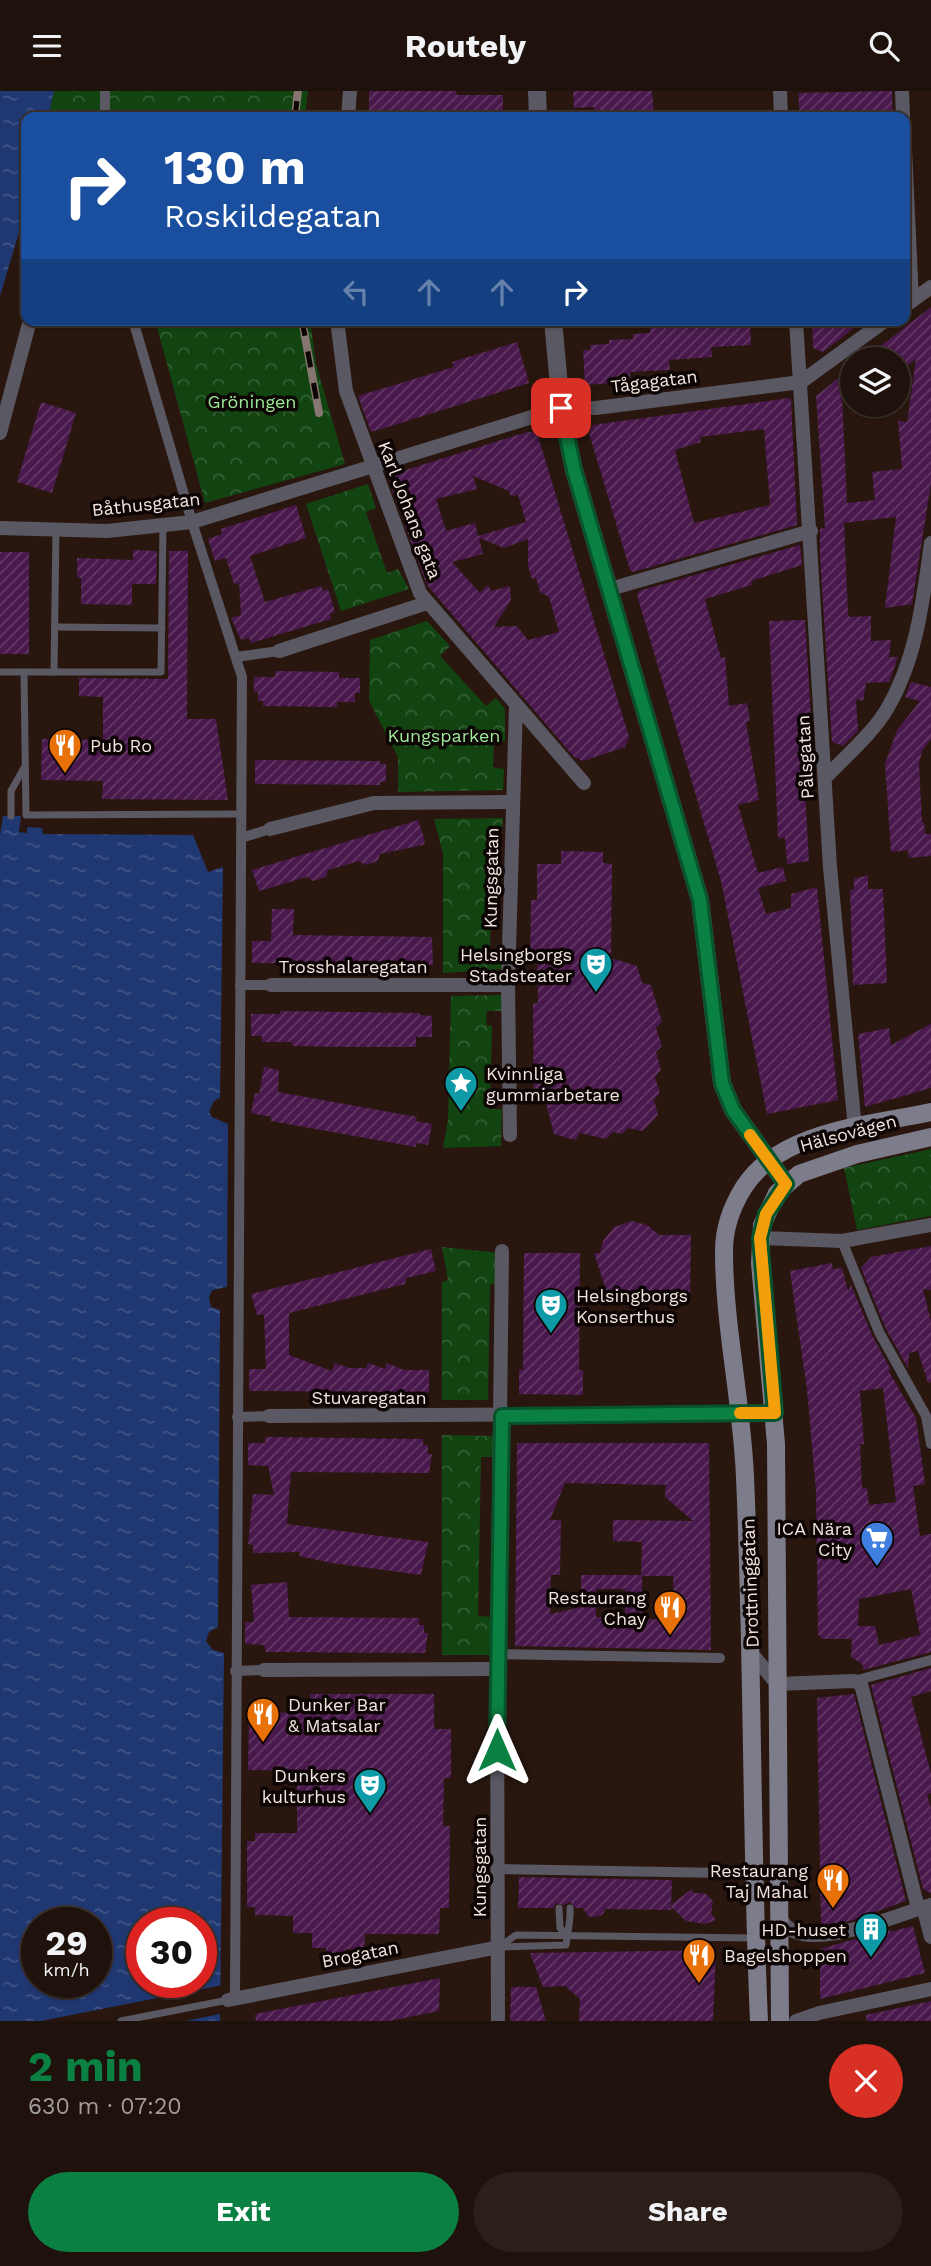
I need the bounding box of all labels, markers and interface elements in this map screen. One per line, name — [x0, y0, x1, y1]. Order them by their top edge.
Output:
icon: menu — [28, 27, 66, 65]
text: Routely — [405, 27, 526, 65]
icon: search — [865, 27, 903, 65]
text: 130 m — [164, 138, 306, 196]
icon: right — [49, 140, 140, 231]
text: Roskildegatan — [164, 197, 382, 235]
icon: left — [337, 273, 375, 311]
icon: ahead — [410, 273, 448, 311]
icon: ahead — [483, 273, 521, 311]
icon: right — [556, 273, 594, 311]
map controls — [840, 347, 910, 417]
button: layers — [840, 347, 910, 417]
street label: Tågagatan — [609, 365, 699, 397]
pin — [531, 378, 591, 438]
icon: arrive — [542, 389, 580, 427]
park label: Gröningen — [207, 391, 297, 412]
street label: Karl Johans gata — [374, 438, 446, 582]
street label: Båthusgatan — [91, 488, 201, 520]
street label: Pålsgatan — [792, 714, 818, 800]
park label: Kungsparken — [388, 725, 500, 746]
restaurant icon: Pub Ro — [46, 726, 84, 775]
place label: Pub Ro — [90, 735, 152, 756]
street label: Kungsgatan — [480, 827, 502, 929]
place label: Helsingborgs Stadsteater — [460, 944, 572, 986]
theatre icon: Helsingborgs Stadsteater — [577, 945, 615, 994]
street label: Trosshalaregatan — [278, 956, 428, 977]
place label: Kvinnliga gummiarbetare — [486, 1063, 620, 1105]
place icon: Kvinnliga gummiarbetare — [442, 1064, 480, 1113]
street label: Hälsovägen — [797, 1110, 899, 1156]
place label: Helsingborgs Konserthus — [576, 1285, 688, 1327]
theatre icon: Helsingborgs Konserthus — [532, 1286, 570, 1335]
street label: Stuvaregatan — [311, 1387, 427, 1408]
street label: Drottninggatan — [737, 1518, 763, 1648]
place label: ICA Nära City — [776, 1518, 853, 1560]
supermarket icon: ICA Nära City — [858, 1519, 896, 1568]
place label: Restaurang Chay — [548, 1587, 647, 1629]
restaurant icon: Restaurang Chay — [651, 1588, 689, 1637]
place label: Dunker Bar & Matsalar — [288, 1694, 386, 1736]
restaurant icon: Dunker Bar & Matsalar — [244, 1695, 282, 1744]
position arrow — [460, 1713, 534, 1787]
place label: Dunkers kulturhus — [262, 1765, 346, 1807]
theatre icon: Dunkers kulturhus — [351, 1766, 389, 1815]
street label: Kungsgatan — [469, 1817, 490, 1917]
place label: Restaurang Taj Mahal — [710, 1860, 808, 1902]
restaurant icon: Restaurang Taj Mahal — [814, 1861, 852, 1910]
speed limit sign: 30 — [126, 1907, 217, 1998]
building icon: HD-huset — [852, 1910, 890, 1959]
place label: HD-huset — [761, 1919, 846, 1940]
text: 29 — [45, 1922, 88, 1964]
street label: Brogatan — [320, 1936, 400, 1972]
restaurant icon: Bagelshoppen — [680, 1936, 718, 1985]
place label: Bagelshoppen — [724, 1945, 847, 1966]
text: km/h — [43, 1959, 90, 1980]
text: 2 min — [28, 2042, 143, 2091]
button: close — [829, 2044, 903, 2118]
text: 630 m · 07:20 — [28, 2093, 182, 2120]
button: Exit — [28, 2172, 459, 2252]
button: Share — [473, 2172, 903, 2252]

